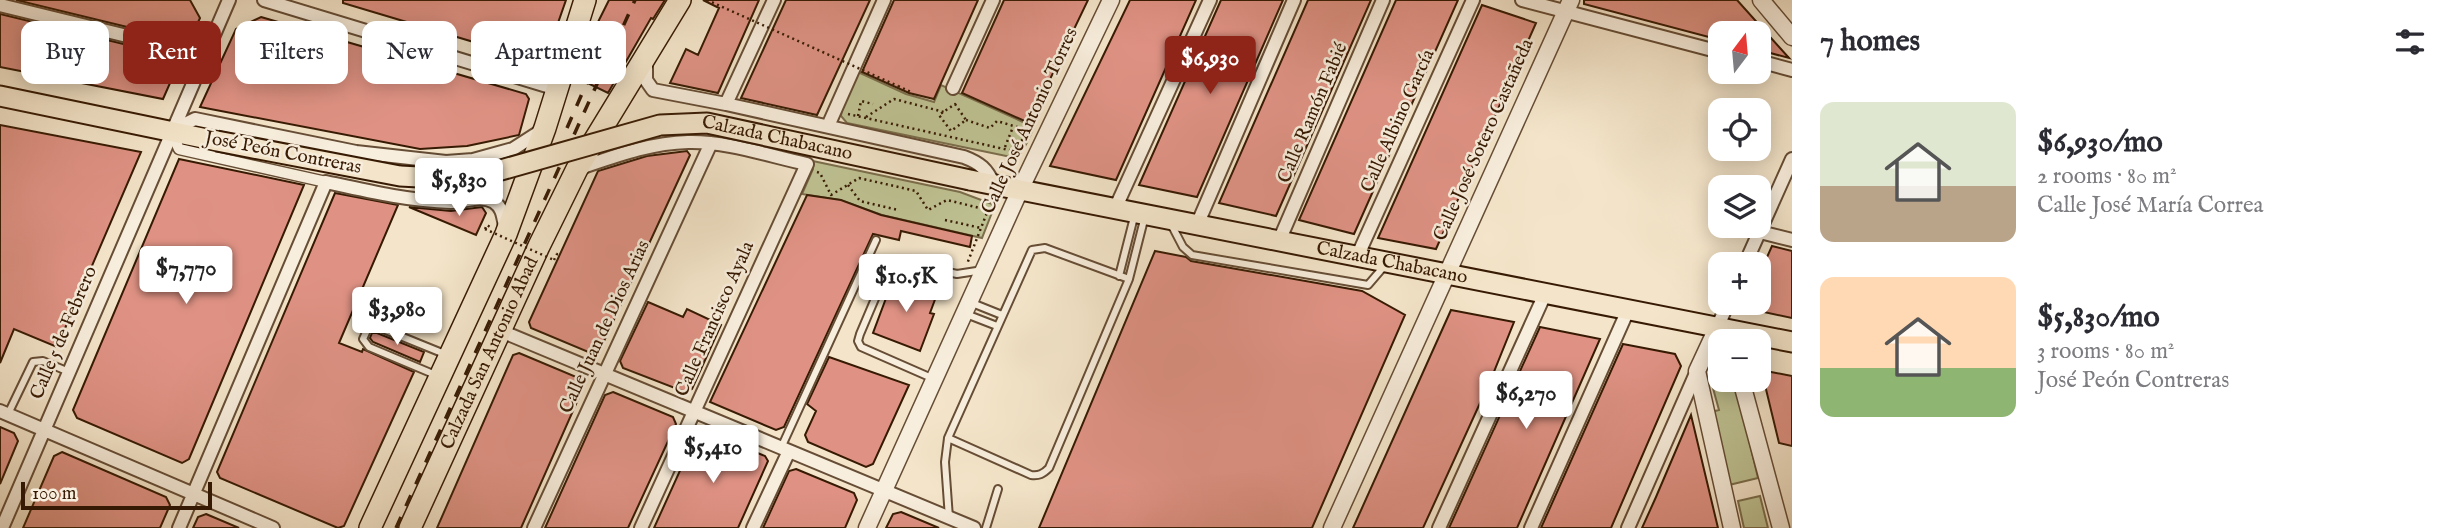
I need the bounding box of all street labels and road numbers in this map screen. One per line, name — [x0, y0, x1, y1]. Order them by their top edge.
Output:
street label: Calle José Antonio Torres — [976, 24, 1084, 218]
street label: Calle José Sotero Castañeda — [1428, 34, 1540, 245]
street label: Calle Ramón Fabié — [1273, 39, 1354, 187]
street label: Calle Albino García — [1356, 45, 1441, 196]
street label: Calzada Chabacano — [699, 110, 855, 166]
street label: José Peón Contreras — [201, 126, 363, 180]
street label: Calle Juan de Dios Arias — [554, 236, 656, 418]
street label: Calle Francisco Ayala — [670, 237, 760, 401]
street label: Calzada Chabacano — [1314, 237, 1470, 290]
street label: Calzada San Antonio Abad — [435, 252, 545, 454]
street label: Calle 5 de Febrero — [25, 263, 103, 403]

